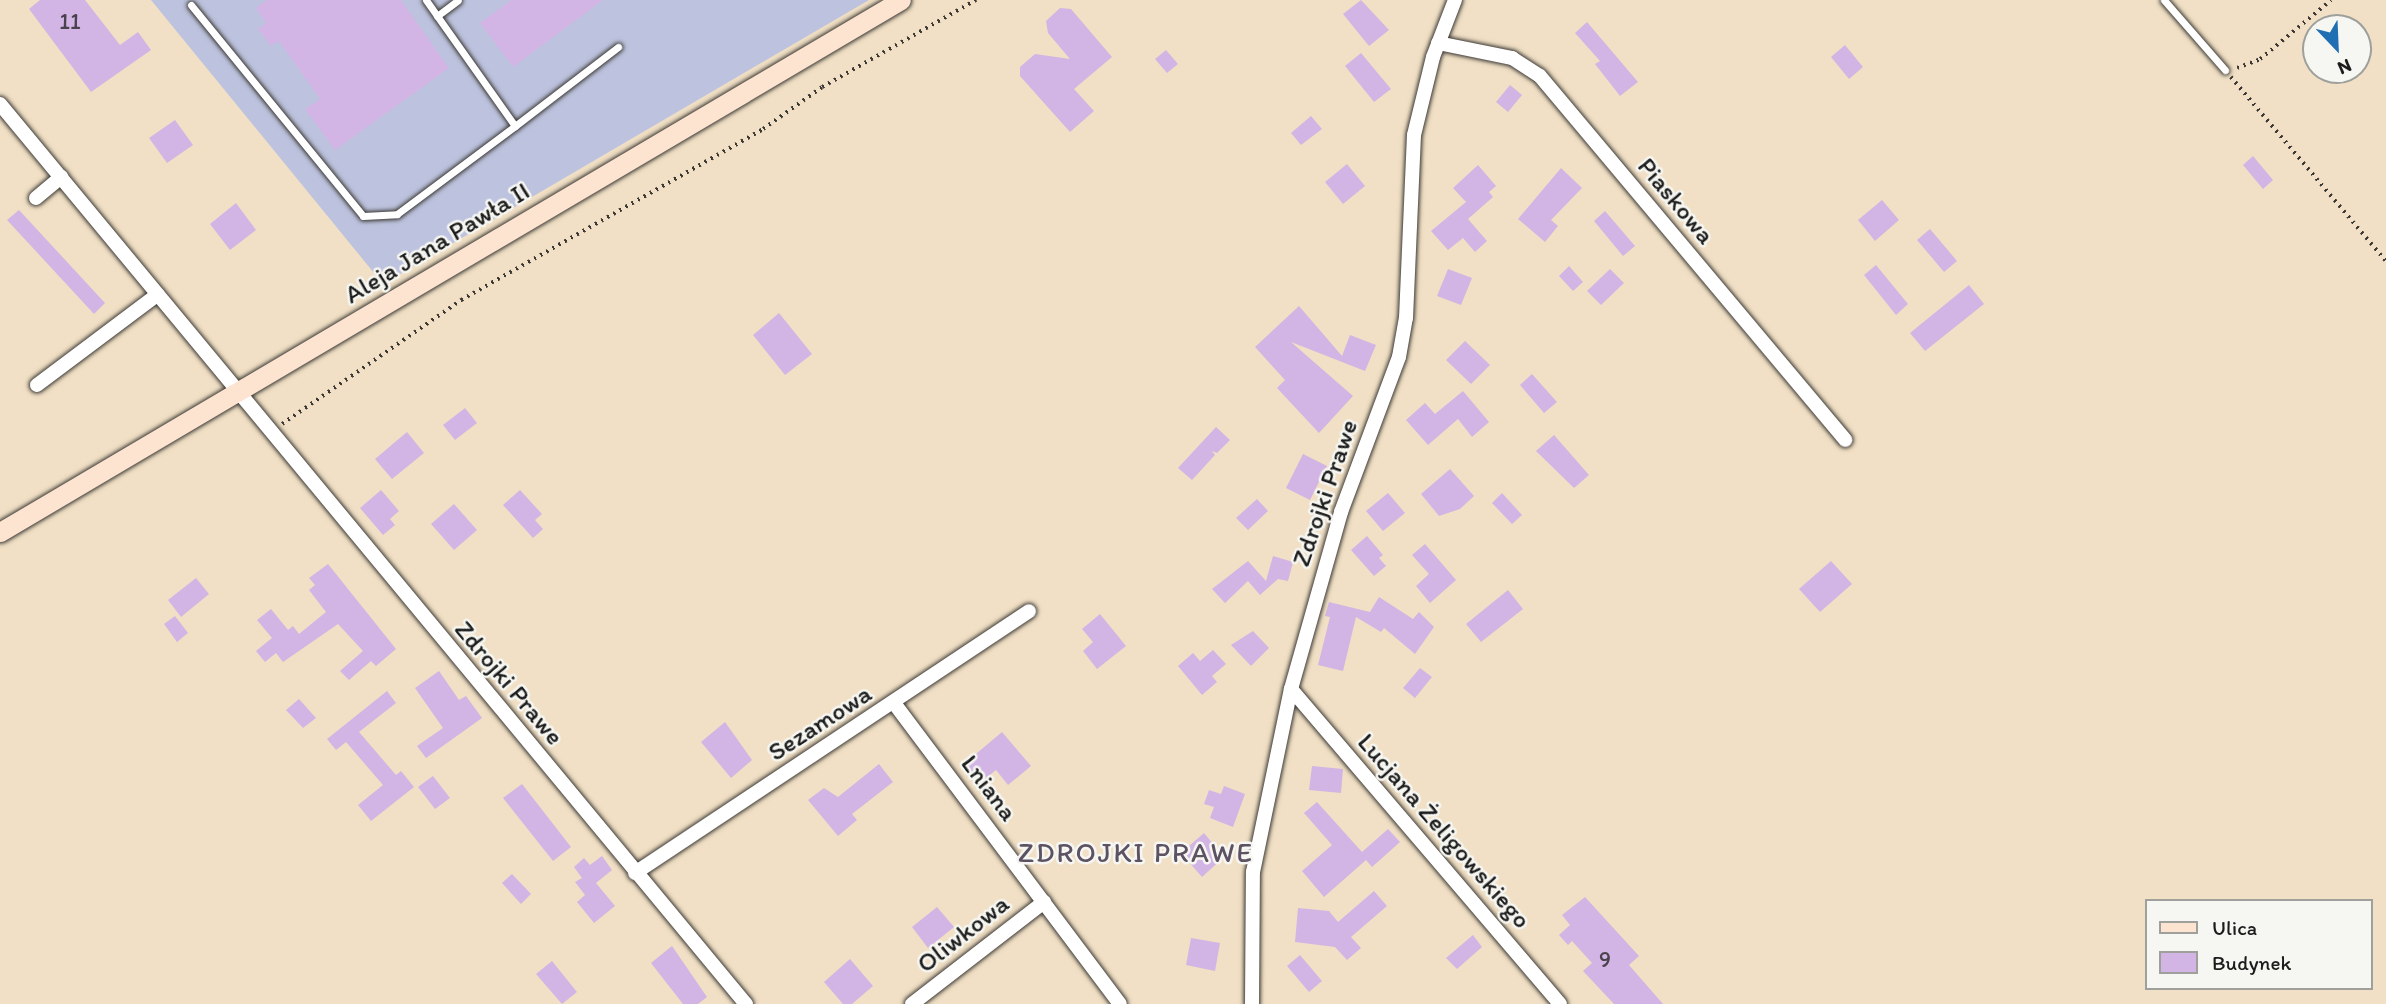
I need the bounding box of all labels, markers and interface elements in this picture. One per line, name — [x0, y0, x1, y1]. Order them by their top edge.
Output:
house number: 11 — [59, 7, 81, 35]
north arrow — [2302, 14, 2372, 84]
text: N — [2334, 54, 2355, 80]
street label: Piaskowa — [1631, 151, 1721, 251]
street label: Aleja Jana Pawła II — [340, 176, 534, 310]
street label: Zdrojki Prawe — [1285, 415, 1365, 571]
street label: Zdrojki Prawe — [448, 614, 570, 752]
street label: Sezamowa — [762, 678, 878, 768]
street label: Lucjana Żeligowskiego — [1351, 727, 1537, 935]
street label: Lniana — [954, 749, 1024, 827]
district label: ZDROJKI PRAWE — [1021, 835, 1251, 869]
street label: Oliwkowa — [911, 888, 1015, 980]
legend — [2144, 899, 2372, 990]
text: Ulica — [2212, 915, 2257, 940]
house number: 9 — [1599, 945, 1611, 973]
text: Budynek — [2212, 950, 2291, 975]

